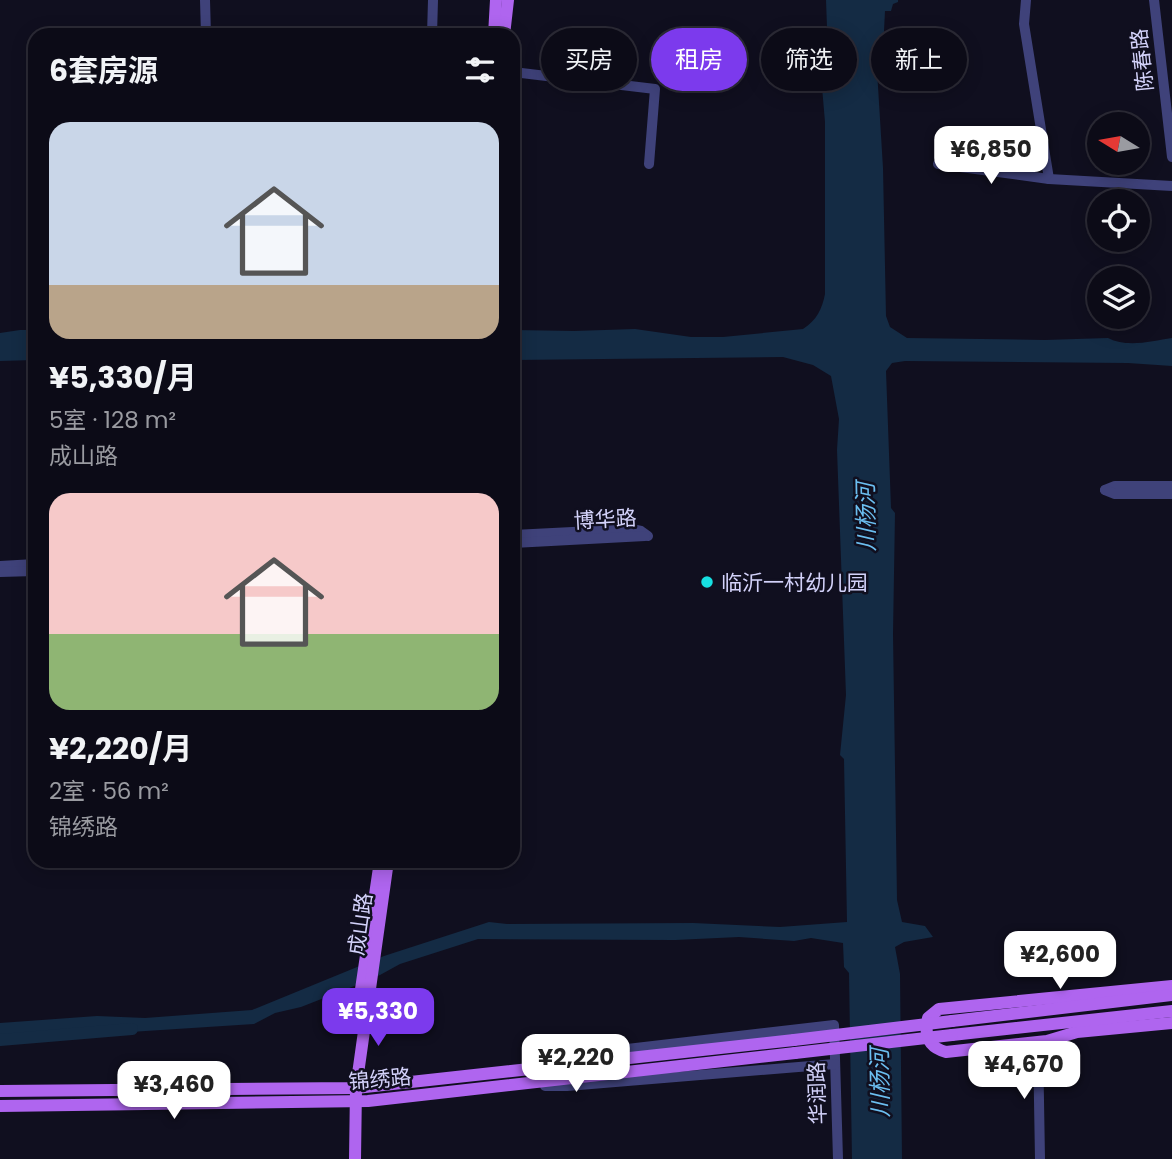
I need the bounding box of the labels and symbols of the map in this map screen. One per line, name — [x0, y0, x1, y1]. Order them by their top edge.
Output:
street label: 陈春路 — [1124, 27, 1160, 93]
north arrow — [1087, 112, 1150, 175]
pin: ¥6,850 — [934, 127, 1048, 186]
water label: 川杨河 — [849, 478, 883, 552]
street label: 博华路 — [573, 503, 637, 535]
place label: 临沂一村幼儿园 — [721, 568, 868, 597]
marker: 临沂一村幼儿园 — [699, 574, 715, 590]
street label: 成山路 — [341, 891, 379, 957]
pin: ¥2,600 — [1003, 932, 1117, 991]
pin: ¥5,330 — [321, 988, 435, 1048]
pin: ¥2,220 — [519, 1034, 633, 1094]
pin: ¥4,670 — [967, 1042, 1081, 1101]
water label: 川杨河 — [863, 1044, 897, 1118]
street label: 华润路 — [801, 1061, 833, 1125]
pin: ¥3,460 — [117, 1062, 231, 1121]
street label: 锦绣路 — [347, 1062, 413, 1096]

